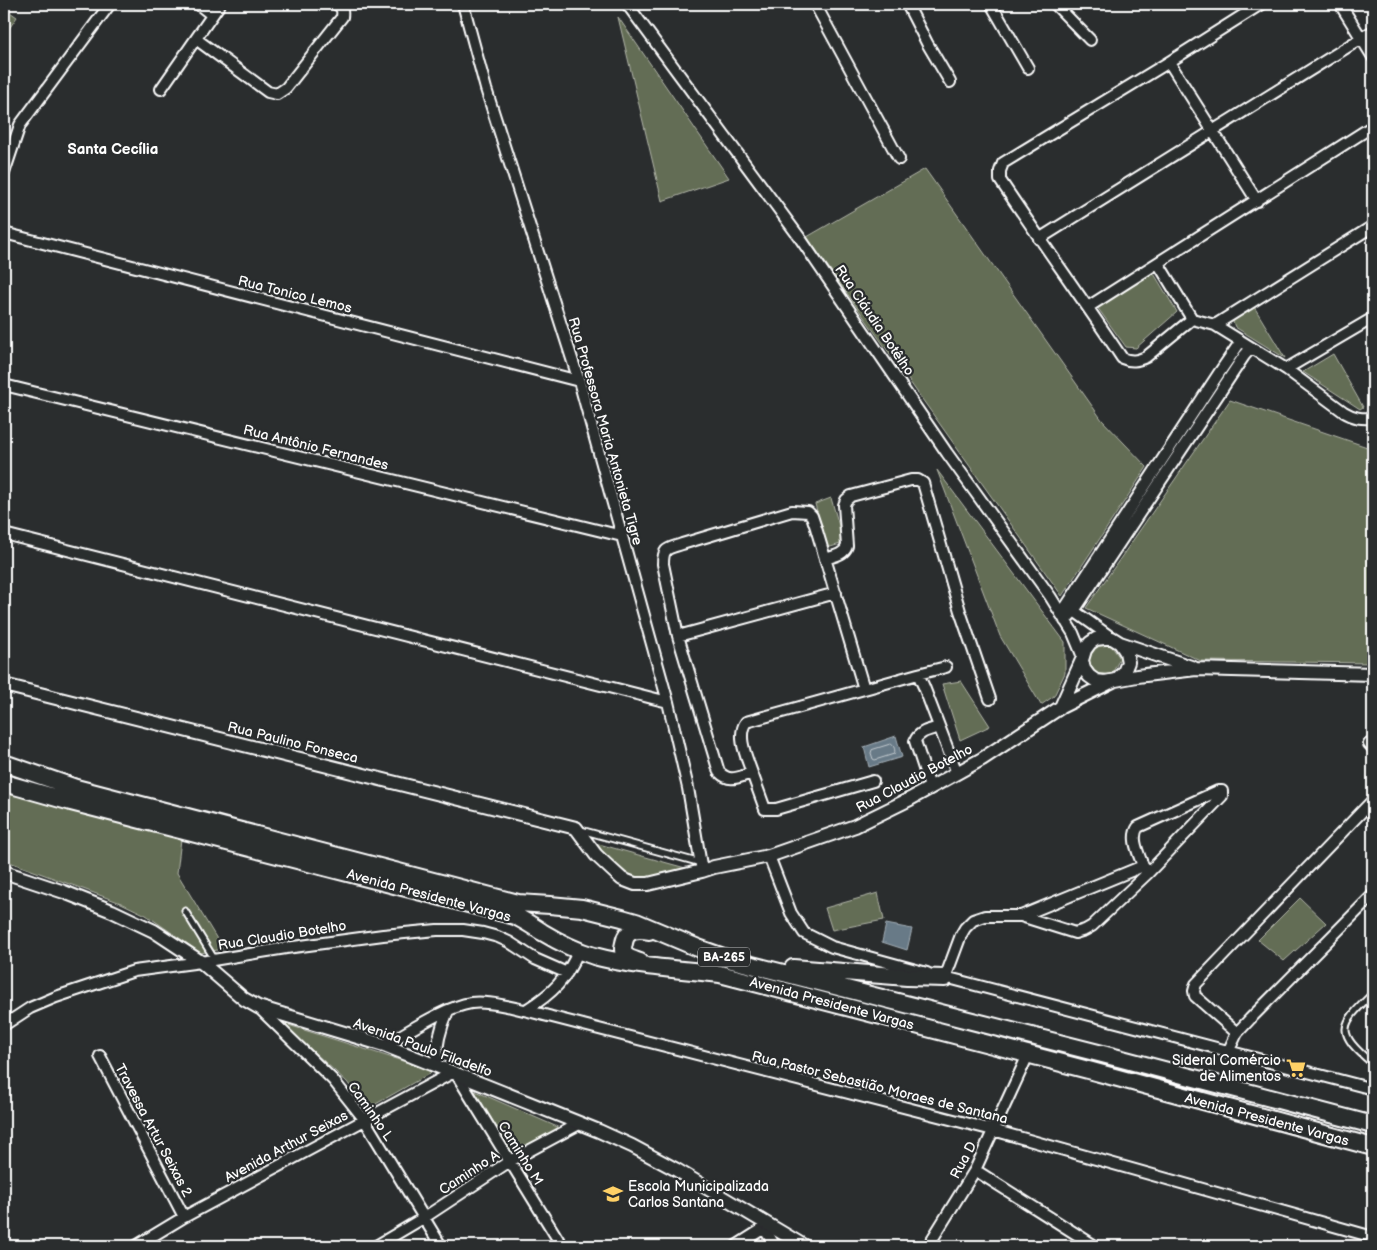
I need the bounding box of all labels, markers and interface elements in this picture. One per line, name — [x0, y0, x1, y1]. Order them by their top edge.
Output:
district label: Santa Cecília — [68, 140, 158, 159]
street label: Rua Cláudia Botêlho — [831, 262, 918, 379]
street label: Rua Tonico Lemos — [236, 272, 354, 317]
street label: Rua Professora Maria Antonieta Tigre — [565, 315, 646, 547]
street label: Rua Antônio Fernandes — [242, 421, 390, 474]
street label: Rua Paulino Fonseca — [226, 718, 360, 767]
street label: Rua Claudio Botelho — [853, 741, 975, 816]
street label: Avenida Presidente Vargas — [345, 865, 513, 926]
street label: Rua Claudio Botelho — [217, 917, 347, 954]
road number: BA-265 — [698, 948, 750, 966]
street label: Avenida Presidente Vargas — [748, 973, 916, 1034]
street label: Avenida Paulo Filadelfo — [351, 1014, 495, 1081]
street label: Rua Pastor Sebastião Moraes de Santana — [750, 1047, 1010, 1128]
place label: Sideral Comércio de Alimentos — [1172, 1052, 1281, 1085]
supermarket icon: Sideral Comércio de Alimentos — [1285, 1057, 1307, 1079]
street label: Travessa Artur Seixas 2 — [111, 1061, 196, 1200]
street label: Caminho L — [344, 1078, 397, 1144]
street label: Avenida Presidente Vargas — [1183, 1089, 1351, 1150]
street label: Avenida Arthur Seixas — [222, 1107, 351, 1186]
street label: Caminho M — [494, 1118, 547, 1188]
street label: Rua D — [947, 1139, 980, 1182]
street label: Caminho A — [436, 1146, 503, 1198]
place label: Escola Municipalizada Carlos Santana — [628, 1178, 769, 1211]
school or university icon: Escola Municipalizada Carlos Santana — [602, 1183, 624, 1205]

